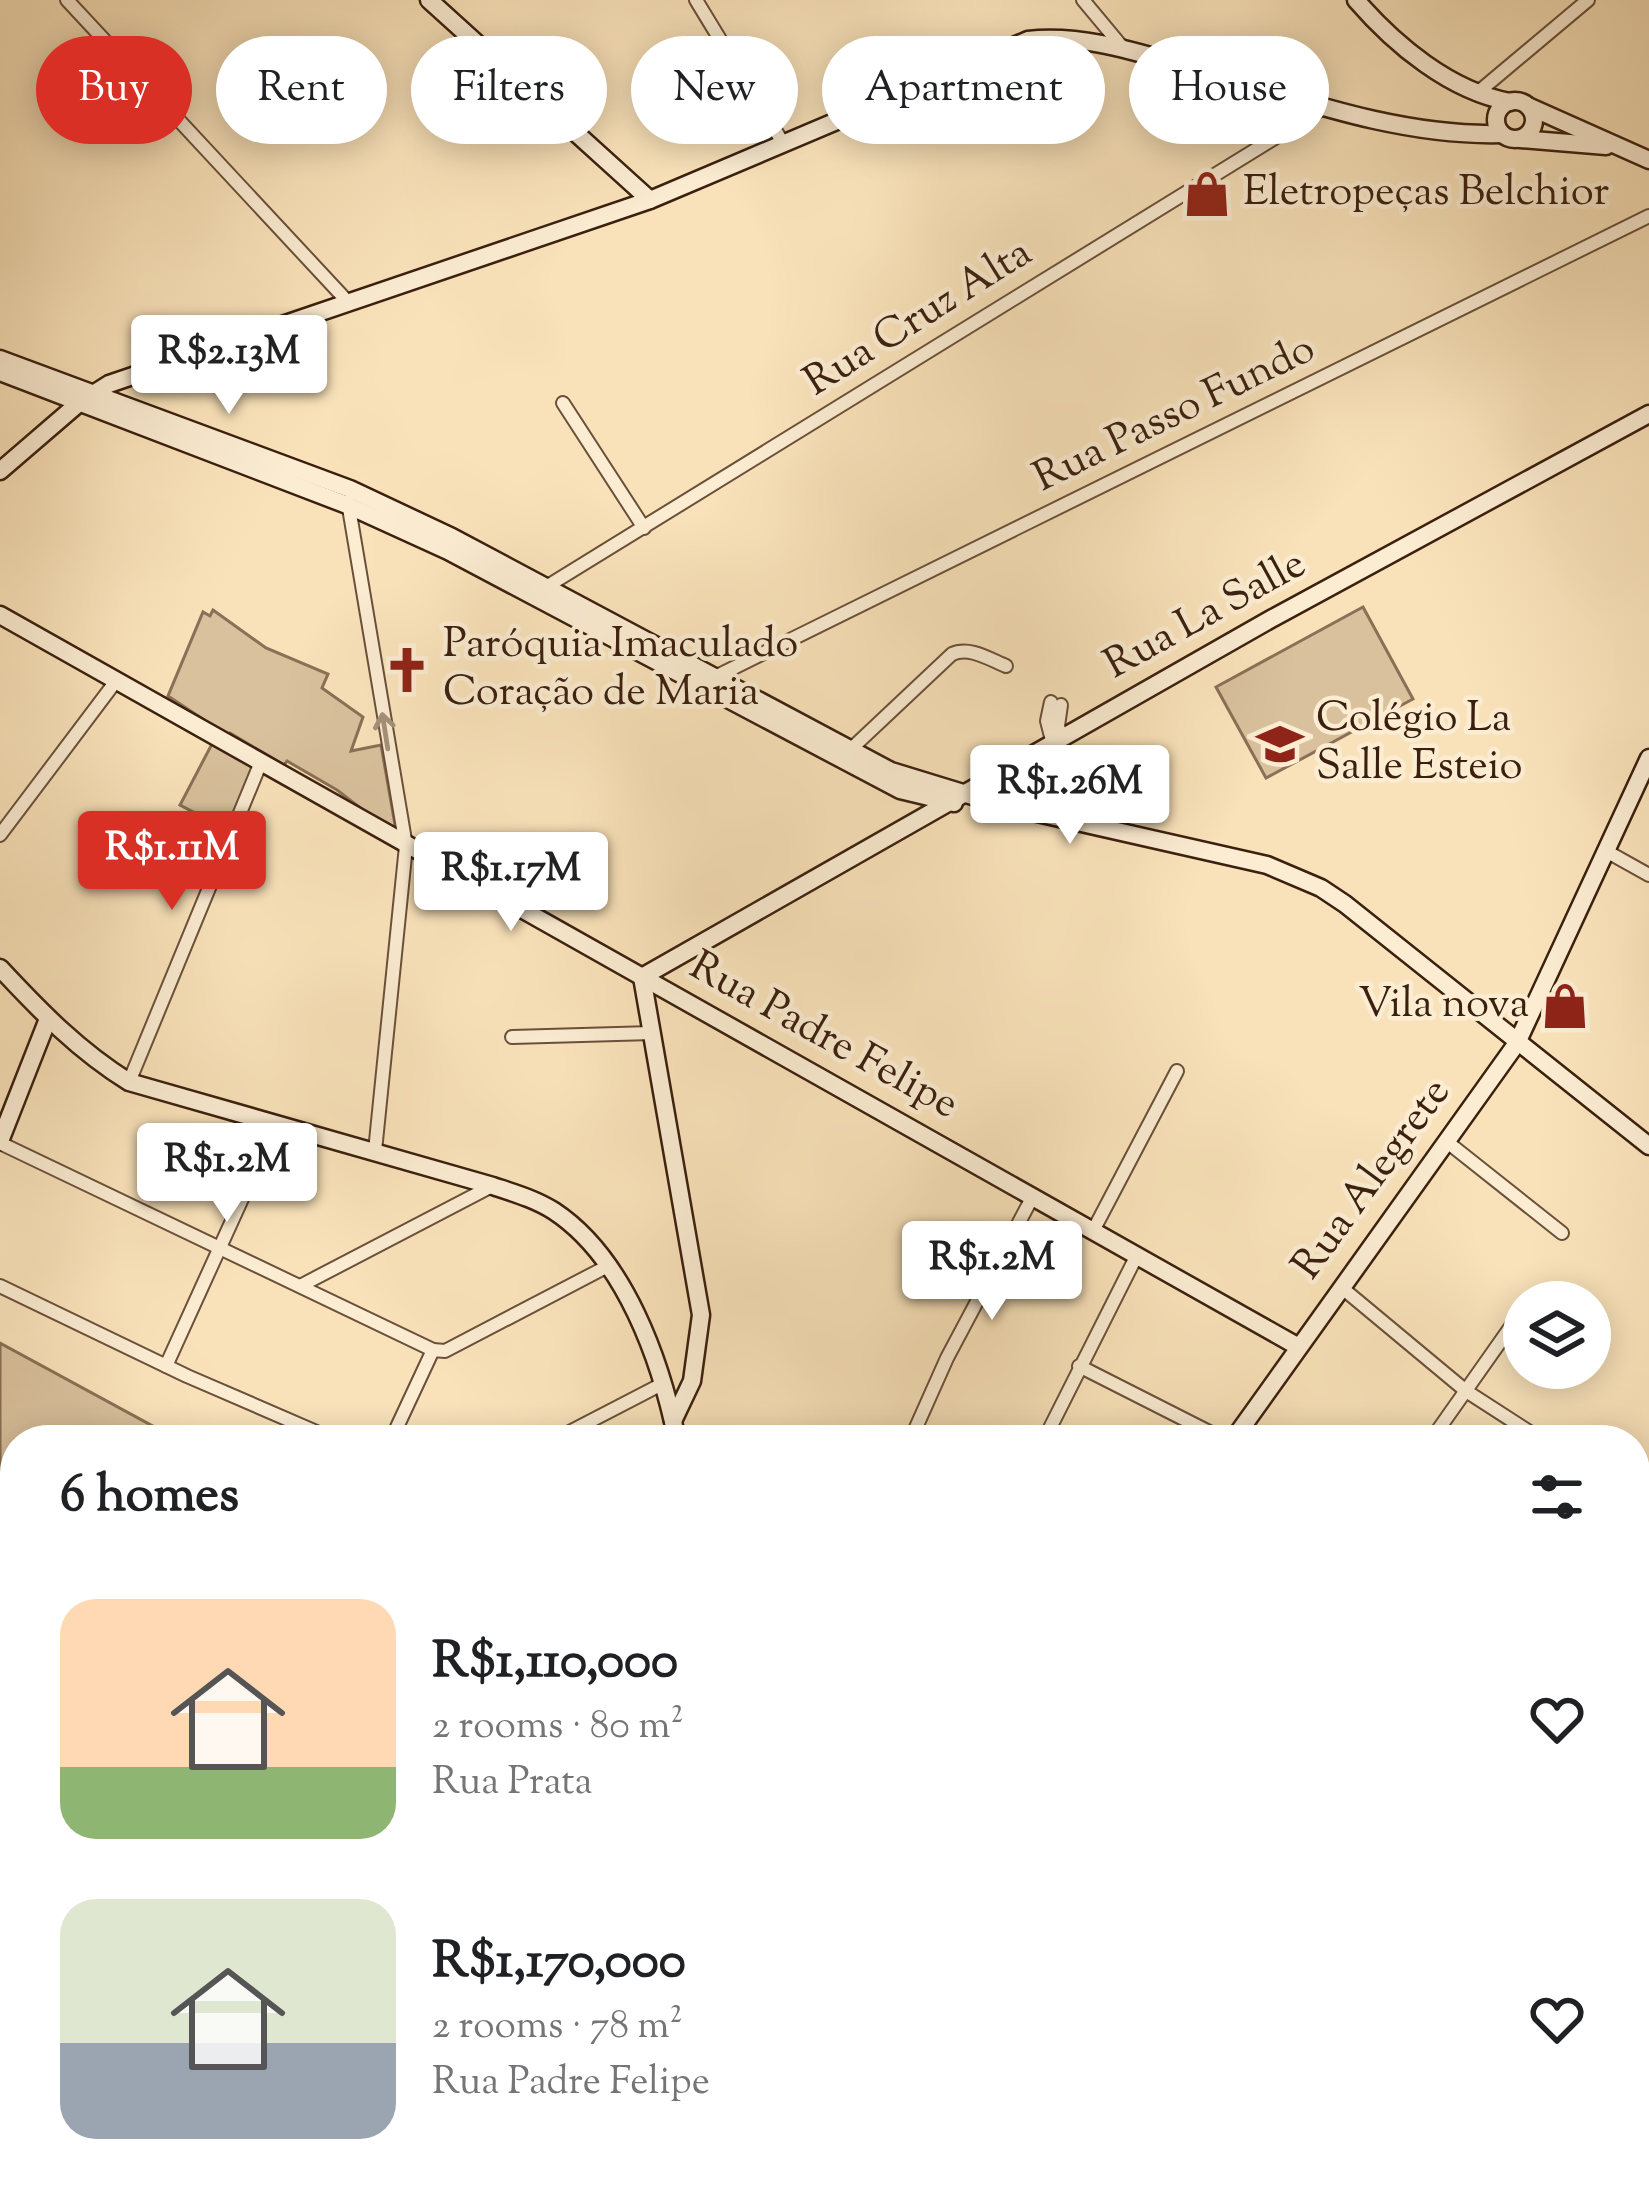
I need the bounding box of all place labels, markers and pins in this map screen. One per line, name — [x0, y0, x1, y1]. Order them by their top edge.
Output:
place label: Eletropeças Belchior — [1243, 164, 1610, 224]
shop icon: Eletropeças Belchior — [1182, 169, 1232, 219]
pin: R$2.13M — [118, 315, 340, 417]
place label: Paróquia Imaculado Coração de Maria — [443, 616, 798, 724]
church icon: Paróquia Imaculado Coração de Maria — [382, 645, 432, 695]
place label: Colégio La Salle Esteio — [1316, 690, 1522, 798]
school or university icon: Colégio La Salle Esteio — [1255, 719, 1305, 769]
pin: R$1.26M — [959, 745, 1181, 847]
pin: R$1.11M — [61, 811, 283, 913]
pin: R$1.17M — [400, 832, 622, 934]
place label: Vila nova — [1358, 976, 1529, 1036]
shop icon: Vila nova — [1540, 981, 1590, 1031]
pin: R$1.2M — [129, 1123, 325, 1225]
pin: R$1.2M — [894, 1221, 1090, 1323]

